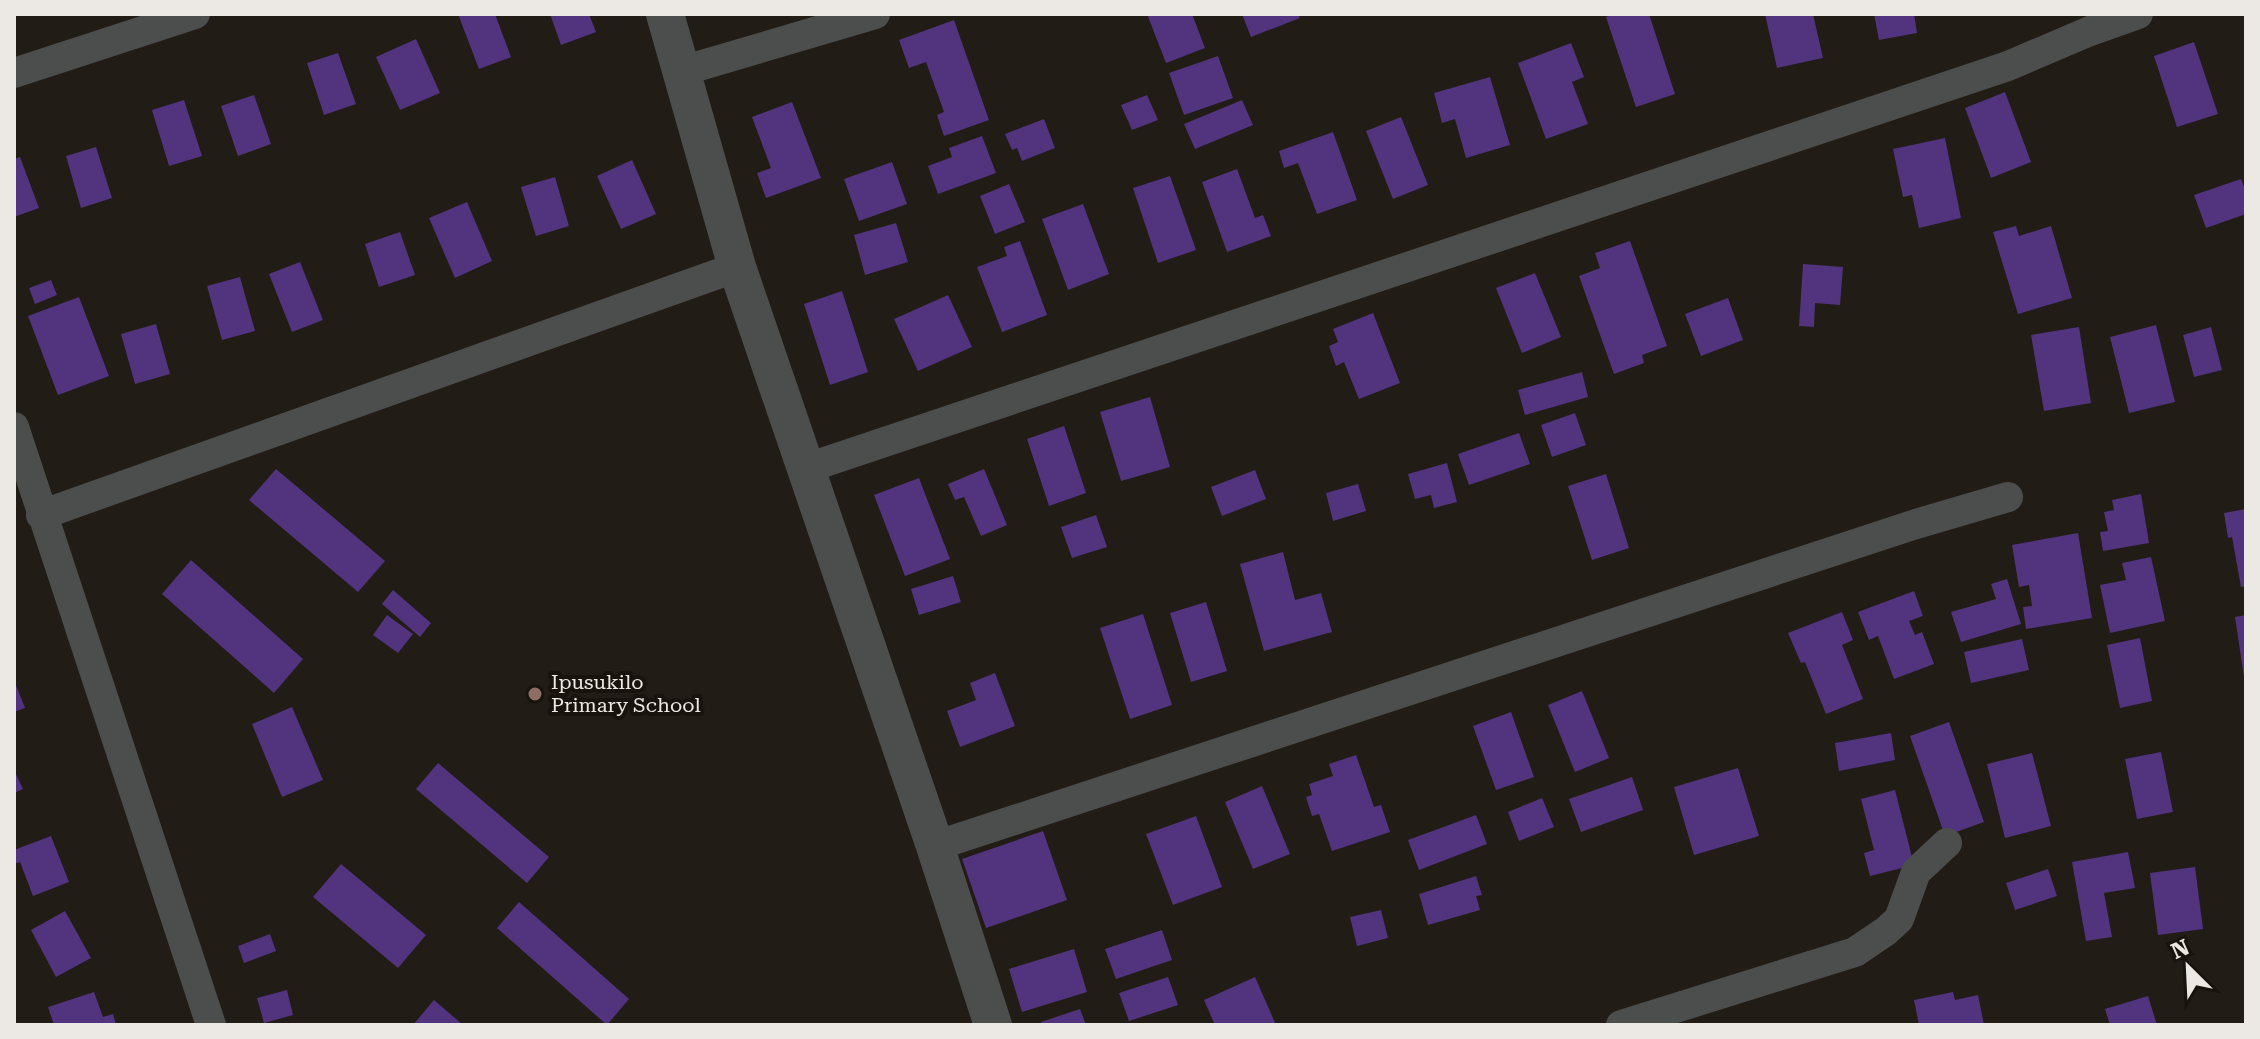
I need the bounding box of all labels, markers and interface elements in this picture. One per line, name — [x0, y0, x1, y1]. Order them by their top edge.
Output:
place label: Ipusukilo Primary School — [551, 670, 701, 717]
marker: Ipusukilo Primary School — [526, 685, 544, 703]
north arrow — [2148, 927, 2228, 1007]
text: N — [2167, 934, 2193, 964]

